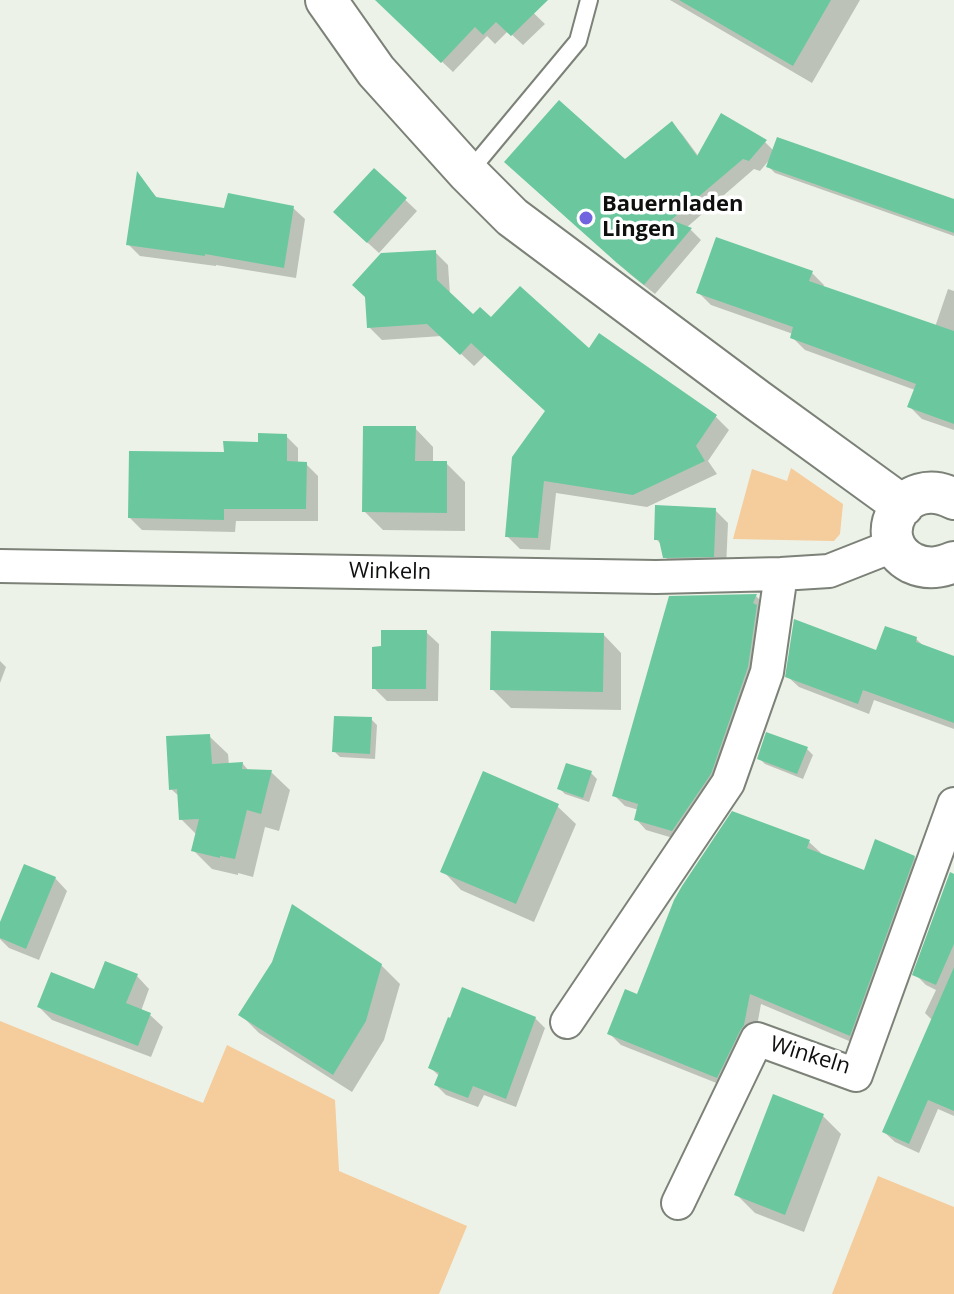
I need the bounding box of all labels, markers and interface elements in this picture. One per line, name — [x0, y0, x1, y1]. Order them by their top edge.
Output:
place label: Bauernladen Lingen — [602, 192, 743, 244]
marker: Bauernladen Lingen — [577, 209, 595, 227]
street label: Winkeln — [349, 558, 431, 586]
street label: Winkeln — [767, 1031, 853, 1081]

